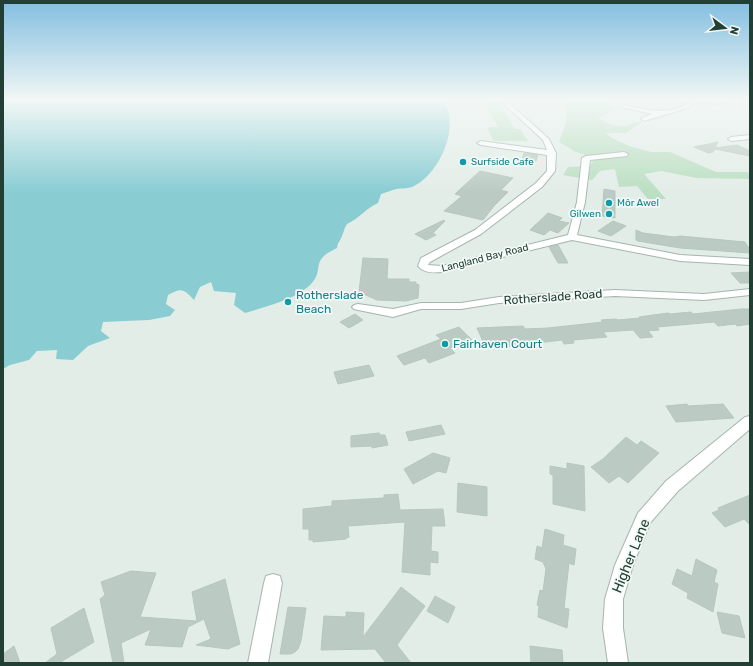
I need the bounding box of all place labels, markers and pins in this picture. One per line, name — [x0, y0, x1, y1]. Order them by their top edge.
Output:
place label: Surfside Cafe — [471, 156, 534, 168]
marker: Surfside Cafe — [458, 157, 468, 167]
place label: Môr Awel — [617, 197, 659, 209]
marker: Môr Awel — [604, 198, 614, 208]
place label: Gilwen — [570, 208, 601, 220]
marker: Gilwen — [604, 209, 614, 219]
place label: Rotherslade Beach — [296, 288, 364, 316]
marker: Rotherslade Beach — [283, 297, 293, 307]
place label: Fairhaven Court — [453, 337, 543, 351]
marker: Fairhaven Court — [440, 339, 450, 349]

